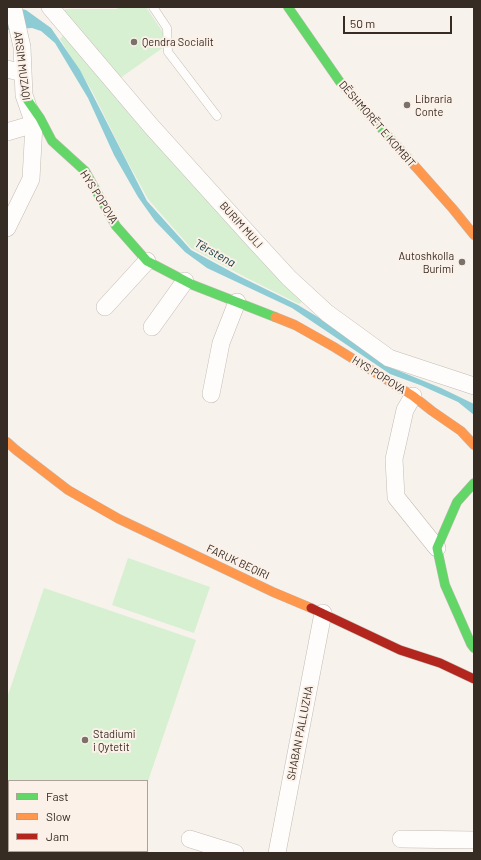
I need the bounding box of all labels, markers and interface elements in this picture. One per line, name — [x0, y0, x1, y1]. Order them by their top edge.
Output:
scale bar — [345, 8, 454, 34]
text: 50 m — [350, 16, 375, 30]
street label: ARSIM MUZAQI — [11, 31, 33, 101]
place label: Qendra Socialit — [142, 35, 214, 49]
marker: Qendra Socialit — [129, 37, 139, 47]
street label: DËSHMORËT E KOMBIT — [336, 78, 418, 170]
place label: Libraria Conte — [415, 92, 452, 118]
marker: Libraria Conte — [402, 100, 412, 110]
street label: HYS POPOVA — [77, 168, 121, 226]
street label: BURIM MULI — [217, 199, 265, 251]
water label: Tërstena — [192, 236, 238, 270]
place label: Autoshkolla Burimi — [398, 249, 454, 275]
marker: Autoshkolla Burimi — [457, 257, 467, 267]
street label: HYS POPOVA — [350, 353, 408, 397]
street label: FARUK BEQIRI — [205, 542, 271, 582]
street label: SHABAN PALLUZHA — [284, 685, 316, 781]
place label: Stadiumi i Qytetit — [93, 727, 136, 753]
marker: Stadiumi i Qytetit — [80, 735, 90, 745]
legend — [8, 780, 148, 852]
text: Fast — [46, 789, 69, 803]
text: Slow — [46, 809, 71, 823]
text: Jam — [46, 829, 69, 843]

